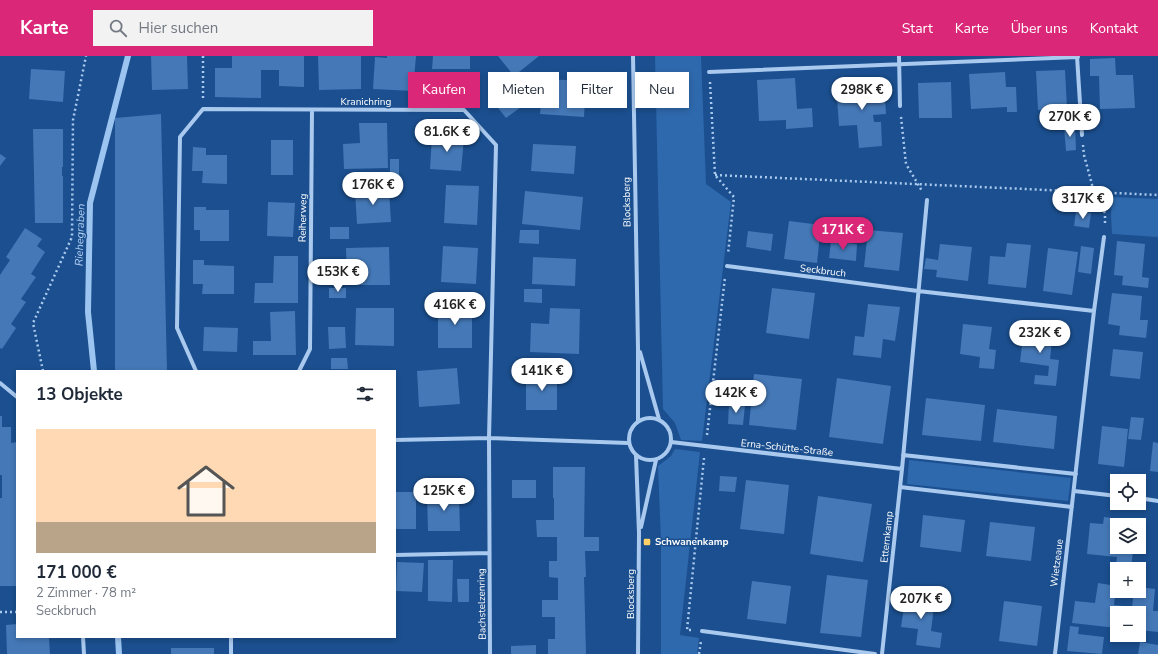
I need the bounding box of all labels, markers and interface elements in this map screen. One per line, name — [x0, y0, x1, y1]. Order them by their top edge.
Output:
search box — [93, 10, 373, 46]
text: Karte — [20, 15, 69, 41]
icon: search — [107, 17, 129, 39]
text: Hier suchen — [139, 18, 218, 38]
text: Start — [902, 19, 933, 38]
text: Karte — [955, 19, 989, 38]
text: Über uns — [1011, 19, 1068, 38]
text: Kontakt — [1090, 19, 1138, 38]
chip: Kaufen — [408, 72, 480, 108]
chip: Mieten — [488, 72, 559, 108]
chip: Filter — [567, 72, 627, 108]
chip: Neu — [635, 72, 689, 108]
pin: 298K € — [829, 77, 895, 111]
text: 298K € — [840, 81, 884, 99]
street label: Kranichring — [341, 95, 392, 109]
pin: 270K € — [1037, 104, 1103, 138]
text: 270K € — [1048, 108, 1092, 126]
pin: 81.6K € — [410, 119, 484, 153]
text: 81.6K € — [424, 123, 470, 141]
pin: 176K € — [340, 172, 406, 206]
text: 176K € — [351, 176, 395, 194]
street label: Blocksberg — [620, 177, 634, 227]
pin: 317K € — [1050, 186, 1116, 220]
text: 317K € — [1061, 190, 1105, 208]
street label: Reiherweg — [296, 193, 310, 242]
water label: Riehegraben — [71, 203, 89, 267]
pin: 171K € — [810, 217, 876, 251]
text: 171K € — [821, 221, 865, 239]
pin: 153K € — [305, 259, 371, 293]
street label: Seckbruch — [799, 261, 847, 281]
text: 153K € — [316, 263, 360, 281]
pin: 416K € — [422, 292, 488, 326]
text: 416K € — [433, 296, 477, 314]
pin: 232K € — [1007, 320, 1073, 354]
text: 232K € — [1018, 324, 1062, 342]
pin: 141K € — [509, 358, 575, 392]
text: 141K € — [520, 362, 564, 380]
pin: 142K € — [703, 380, 769, 414]
text: 13 Objekte — [36, 383, 123, 406]
icon: filters — [354, 383, 376, 405]
text: 142K € — [714, 384, 758, 402]
street label: Erna-Schütte-Straße — [740, 436, 834, 460]
icon: home — [170, 455, 242, 527]
map controls — [1110, 474, 1146, 642]
button: locate — [1110, 474, 1146, 510]
pin: 125K € — [411, 478, 477, 512]
text: 125K € — [422, 482, 466, 500]
street label: Etternkamp — [877, 510, 897, 564]
button: layers — [1110, 518, 1146, 554]
place label: Schwanenkamp — [655, 535, 728, 549]
marker: Schwanenkamp — [642, 537, 652, 547]
street label: Wietzeaue — [1047, 538, 1067, 588]
text: 171 000 € — [36, 561, 117, 584]
button: + — [1110, 562, 1146, 598]
street label: Bachstelzenring — [474, 568, 490, 640]
street label: Blocksberg — [624, 569, 638, 619]
text: 2 Zimmer · 78 m² — [36, 584, 136, 602]
pin: 207K € — [888, 586, 954, 620]
text: 207K € — [899, 590, 943, 608]
text: Seckbruch — [36, 602, 96, 620]
button: − — [1110, 606, 1146, 642]

